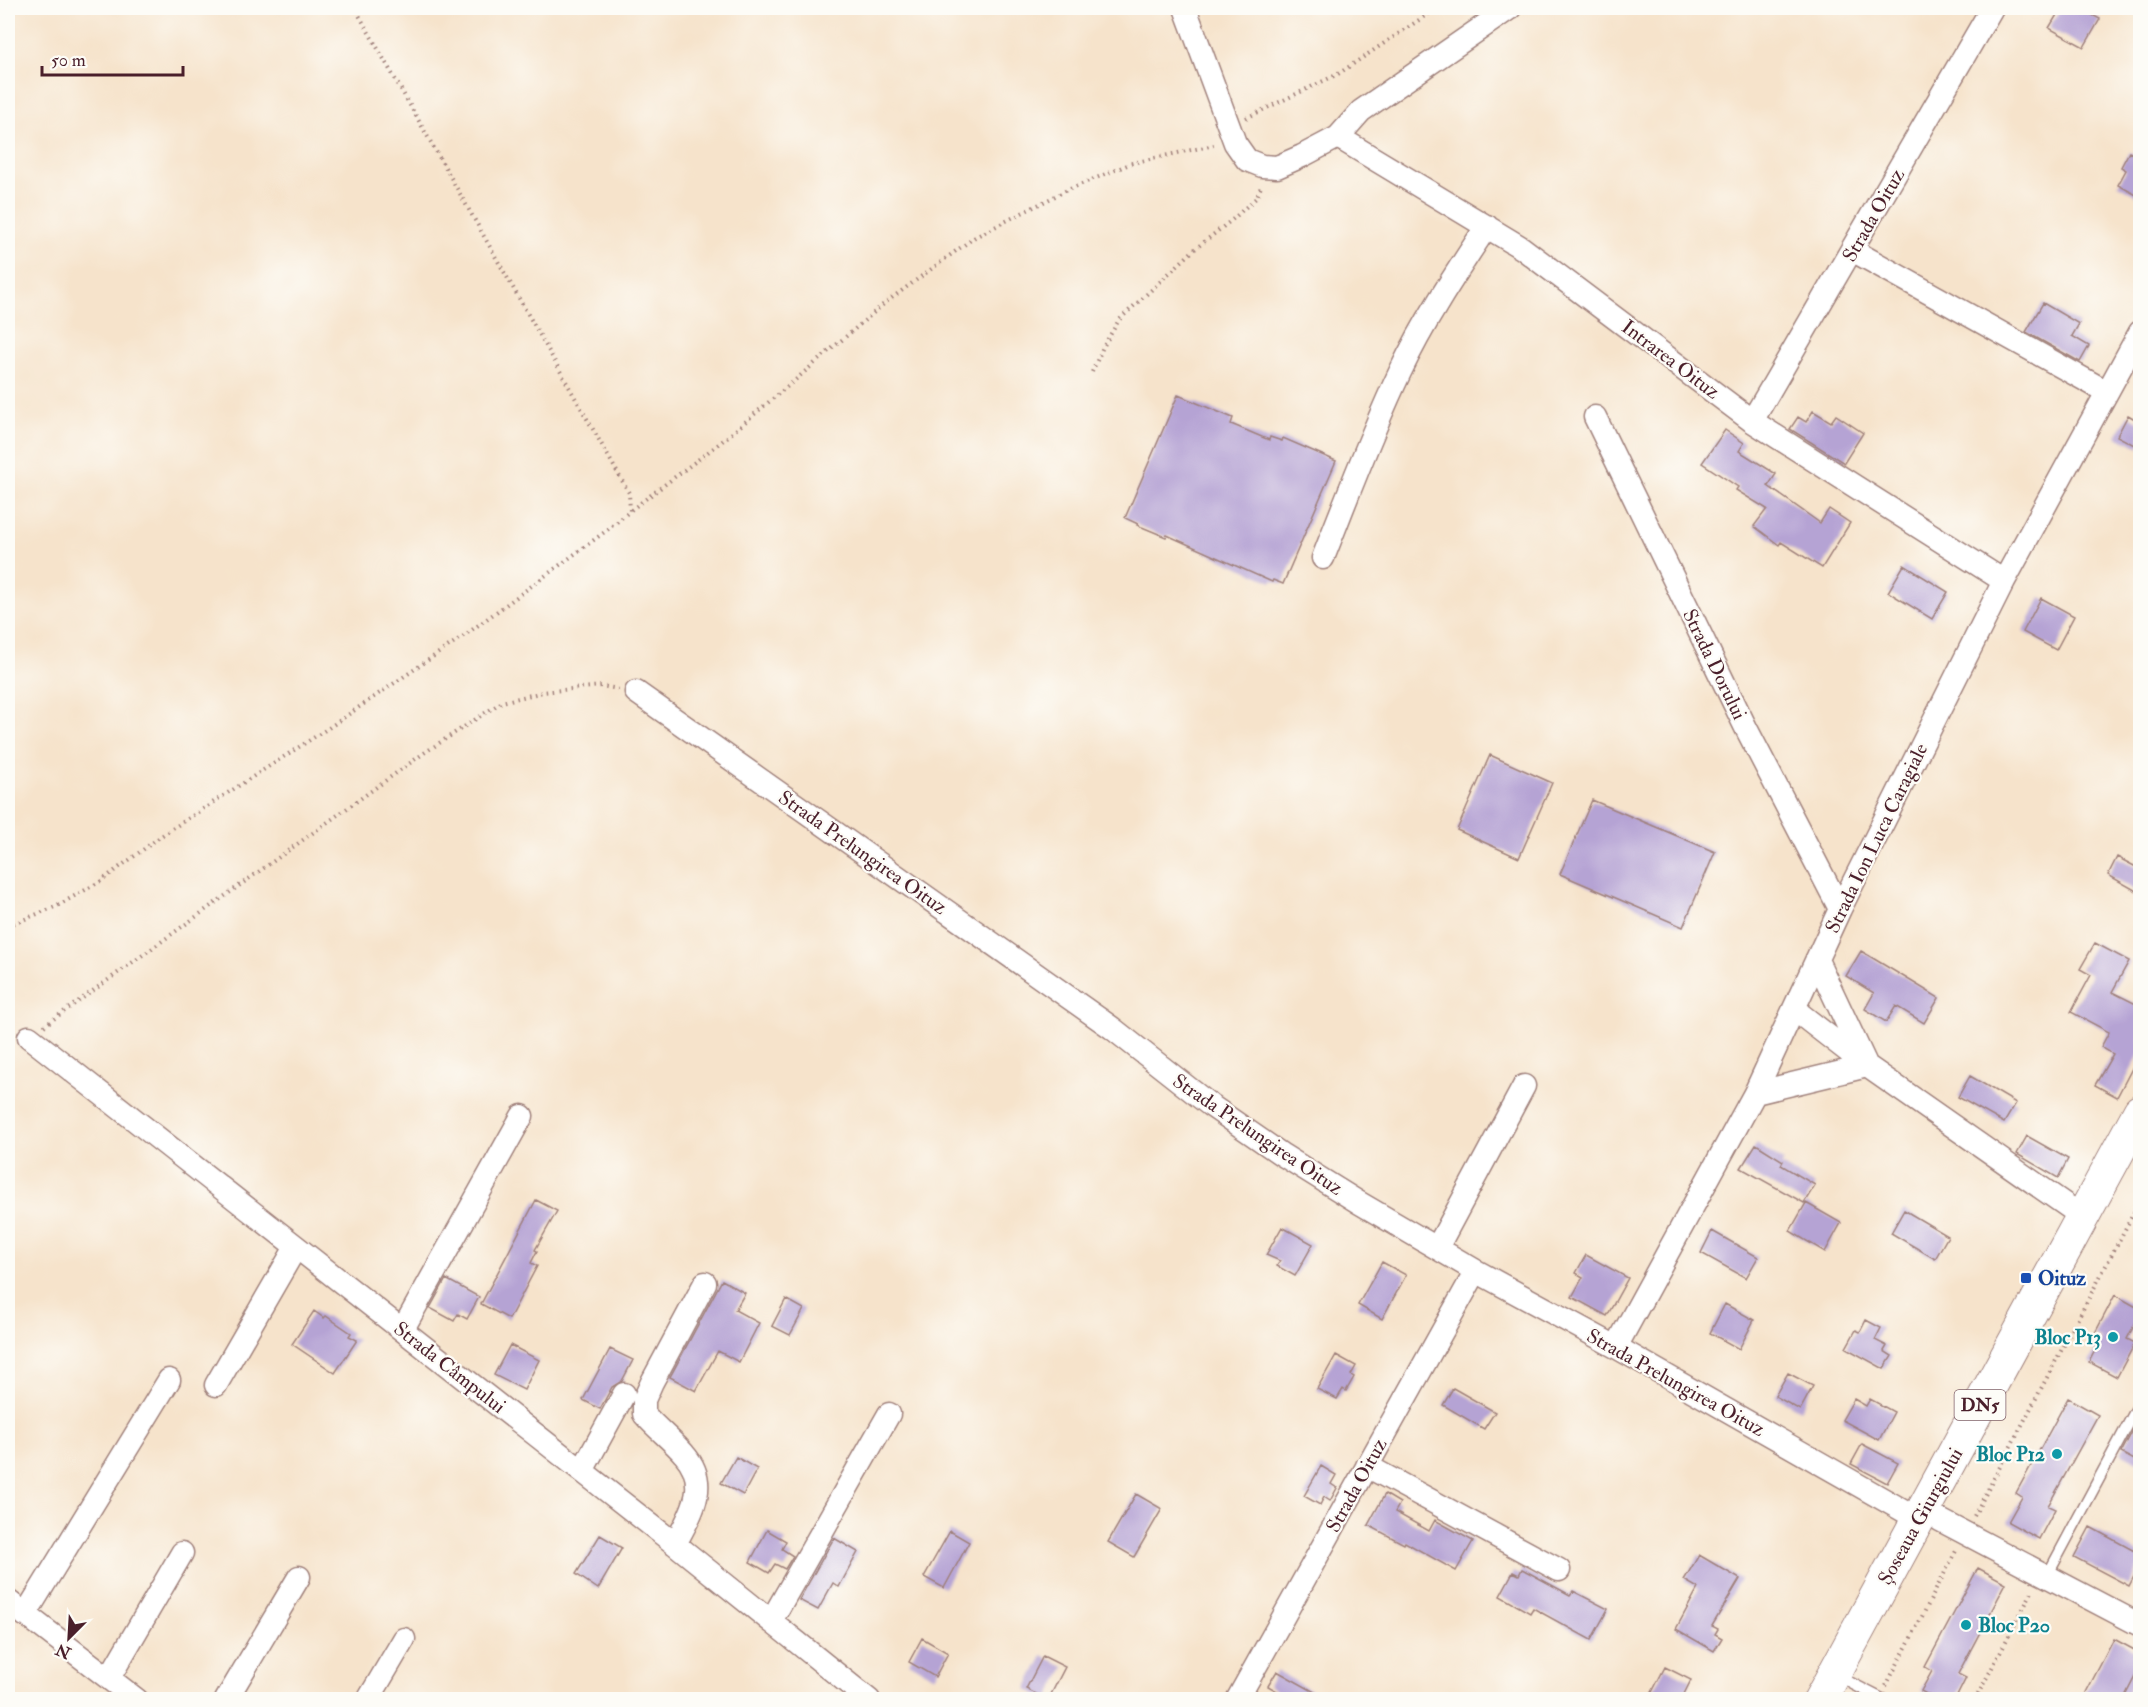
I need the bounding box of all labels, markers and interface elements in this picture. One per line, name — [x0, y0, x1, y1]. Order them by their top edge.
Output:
scale bar — [42, 39, 183, 77]
text: 50 m — [51, 49, 86, 72]
street label: Strada Oituz — [1837, 164, 1910, 266]
street label: Intrarea Oituz — [1617, 314, 1725, 405]
street label: Strada Dorului — [1677, 605, 1752, 724]
street label: Strada Ion Luca Caragiale — [1820, 739, 1933, 937]
street label: Strada Prelungirea Oituz — [774, 785, 952, 920]
street label: Strada Prelungirea Oituz — [1168, 1068, 1348, 1201]
place label: Oituz — [2038, 1266, 2086, 1291]
marker: Oituz — [2019, 1271, 2033, 1285]
street label: Strada Câmpului — [388, 1316, 511, 1420]
street label: Strada Prelungirea Oituz — [1582, 1323, 1770, 1442]
place label: Bloc P13 — [2035, 1325, 2101, 1350]
marker: Bloc P13 — [2106, 1330, 2120, 1344]
road number: DN5 — [1954, 1390, 2006, 1420]
street label: Strada Oituz — [1320, 1434, 1393, 1537]
place label: Bloc P12 — [1976, 1442, 2045, 1467]
street label: Șoseaua Giurgiului — [1872, 1443, 1968, 1589]
marker: Bloc P12 — [2050, 1447, 2064, 1461]
north arrow — [39, 1608, 99, 1668]
place label: Bloc P20 — [1978, 1613, 2050, 1638]
marker: Bloc P20 — [1959, 1618, 1973, 1632]
text: N — [52, 1638, 75, 1663]

